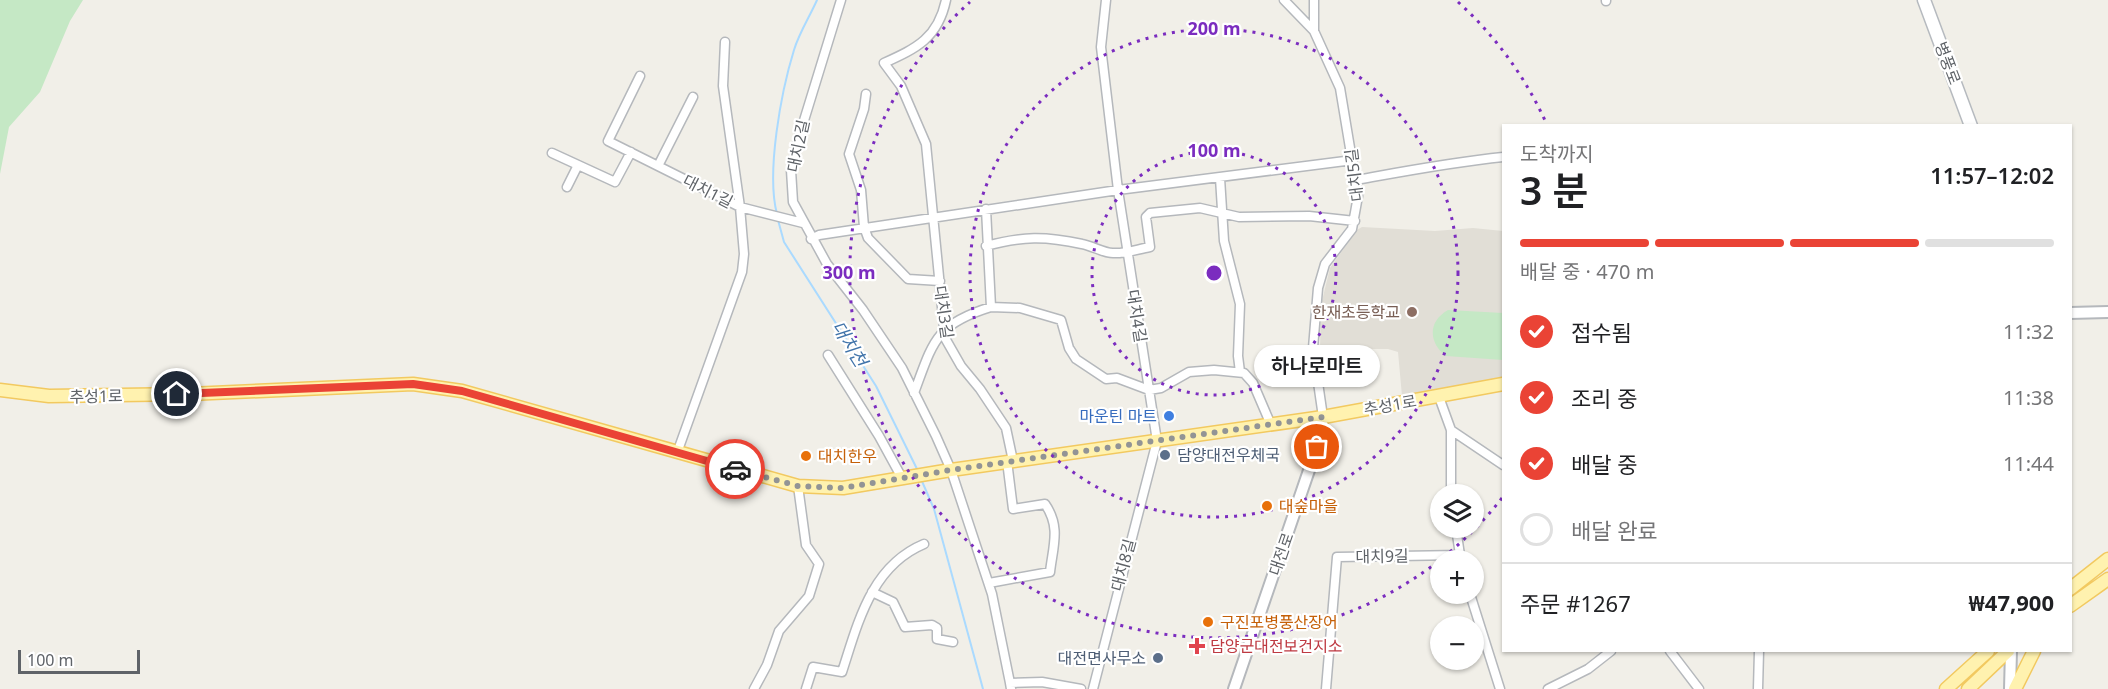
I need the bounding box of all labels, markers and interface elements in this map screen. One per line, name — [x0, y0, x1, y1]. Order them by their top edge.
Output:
text: 200 m — [1187, 16, 1241, 40]
street label: 병풍로 — [1930, 38, 1966, 88]
street label: 대치2길 — [782, 118, 814, 174]
text: 100 m — [1187, 138, 1241, 162]
text: 도착까지 — [1520, 140, 1594, 167]
street label: 대치5길 — [1340, 147, 1368, 203]
text: 11:57–12:02 — [1930, 160, 2054, 190]
text: 3 분 — [1520, 163, 1588, 216]
street label: 대치1길 — [679, 169, 737, 213]
text: 배달 중 · 470 m — [1520, 258, 1654, 285]
text: 300 m — [822, 260, 876, 284]
centre of rings — [1204, 263, 1224, 283]
street label: 대치3길 — [929, 284, 959, 340]
street label: 대치4길 — [1122, 288, 1152, 344]
place label: 한재초등학교 — [1312, 301, 1400, 323]
marker: 한재초등학교 — [1405, 305, 1419, 319]
icon: check — [1520, 315, 1553, 348]
water label: 대치천 — [827, 316, 874, 373]
text: 접수됨 — [1571, 317, 1632, 347]
text: 11:32 — [2003, 318, 2054, 345]
callout: 하나로마트 — [1254, 345, 1380, 387]
text: 하나로마트 — [1271, 352, 1363, 379]
pin — [151, 368, 202, 419]
icon: home — [160, 377, 193, 410]
icon: check — [1520, 381, 1553, 414]
text: 조리 중 — [1571, 383, 1637, 413]
text: 11:38 — [2003, 384, 2054, 411]
street label: 추성1로 — [69, 385, 123, 407]
street label: 추성1로 — [1362, 389, 1418, 420]
place label: 마운틴 마트 — [1079, 405, 1157, 427]
marker: 마운틴 마트 — [1162, 409, 1176, 423]
pin — [1291, 421, 1342, 472]
icon: bag — [1300, 430, 1333, 463]
courier — [705, 439, 765, 499]
place label: 담양대전우체국 — [1177, 444, 1280, 466]
place label: 대치한우 — [818, 445, 877, 467]
icon: check — [1520, 447, 1553, 480]
marker: 담양대전우체국 — [1158, 448, 1172, 462]
marker: 대치한우 — [799, 449, 813, 463]
text: 배달 중 — [1571, 449, 1637, 479]
text: 11:44 — [2003, 450, 2054, 477]
icon: car — [719, 453, 752, 486]
map controls — [1430, 484, 1484, 670]
button: layers — [1430, 484, 1484, 538]
place label: 대숲마을 — [1279, 495, 1338, 517]
marker: 대숲마을 — [1260, 499, 1274, 513]
text: 배달 완료 — [1571, 515, 1658, 545]
street label: 대전로 — [1263, 529, 1299, 578]
street label: 대치8길 — [1105, 536, 1141, 594]
street label: 대치9길 — [1355, 545, 1409, 567]
button: + — [1430, 550, 1484, 604]
text: ₩47,900 — [1969, 587, 2054, 617]
text: 주문 #1267 — [1520, 588, 1631, 618]
place label: 구진포병풍산장어 — [1220, 611, 1338, 633]
marker: 구진포병풍산장어 — [1201, 615, 1215, 629]
button: − — [1430, 616, 1484, 670]
place label: 담양군대전보건지소 — [1210, 635, 1342, 657]
marker: 담양군대전보건지소 — [1188, 637, 1206, 655]
scale bar — [18, 647, 140, 674]
place label: 대전면사무소 — [1058, 647, 1146, 669]
text: 100 m — [27, 649, 74, 671]
marker: 대전면사무소 — [1151, 651, 1165, 665]

